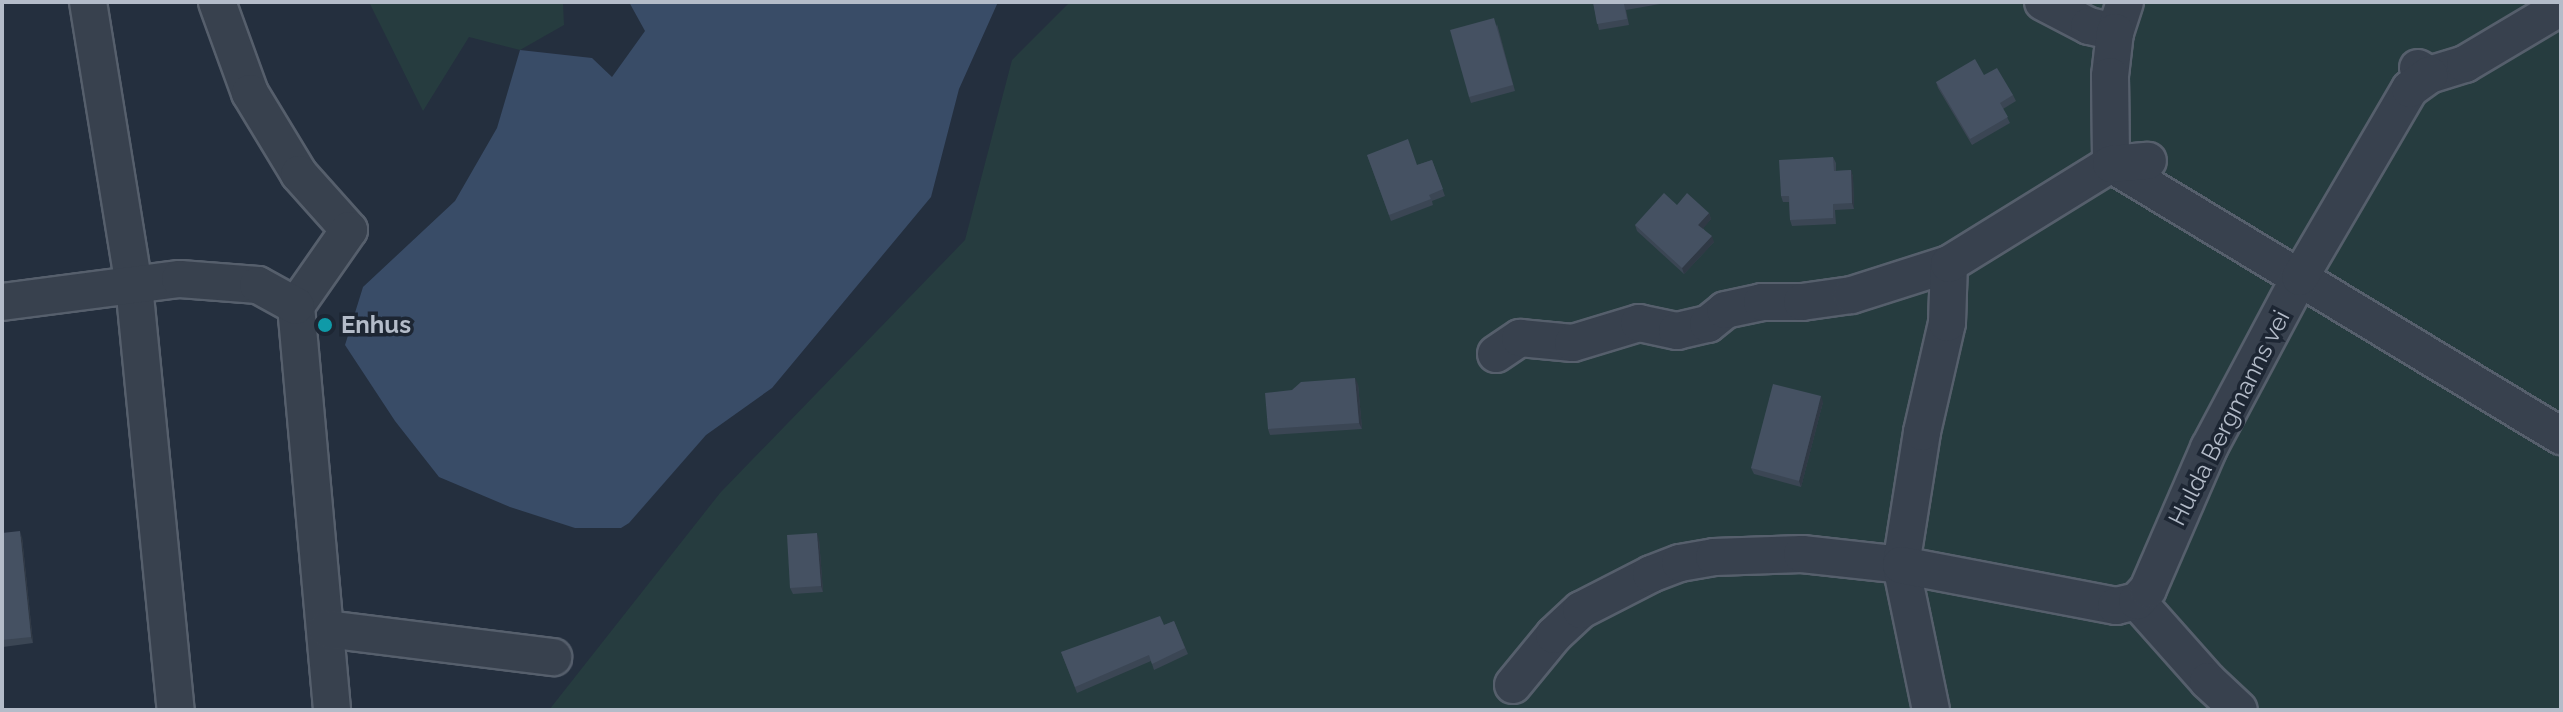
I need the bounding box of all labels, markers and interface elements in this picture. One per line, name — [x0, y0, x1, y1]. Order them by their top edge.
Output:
street label: Hulda Bergmanns vei — [2162, 305, 2296, 531]
place label: Enhus — [341, 311, 411, 339]
marker: Enhus — [316, 316, 334, 334]

